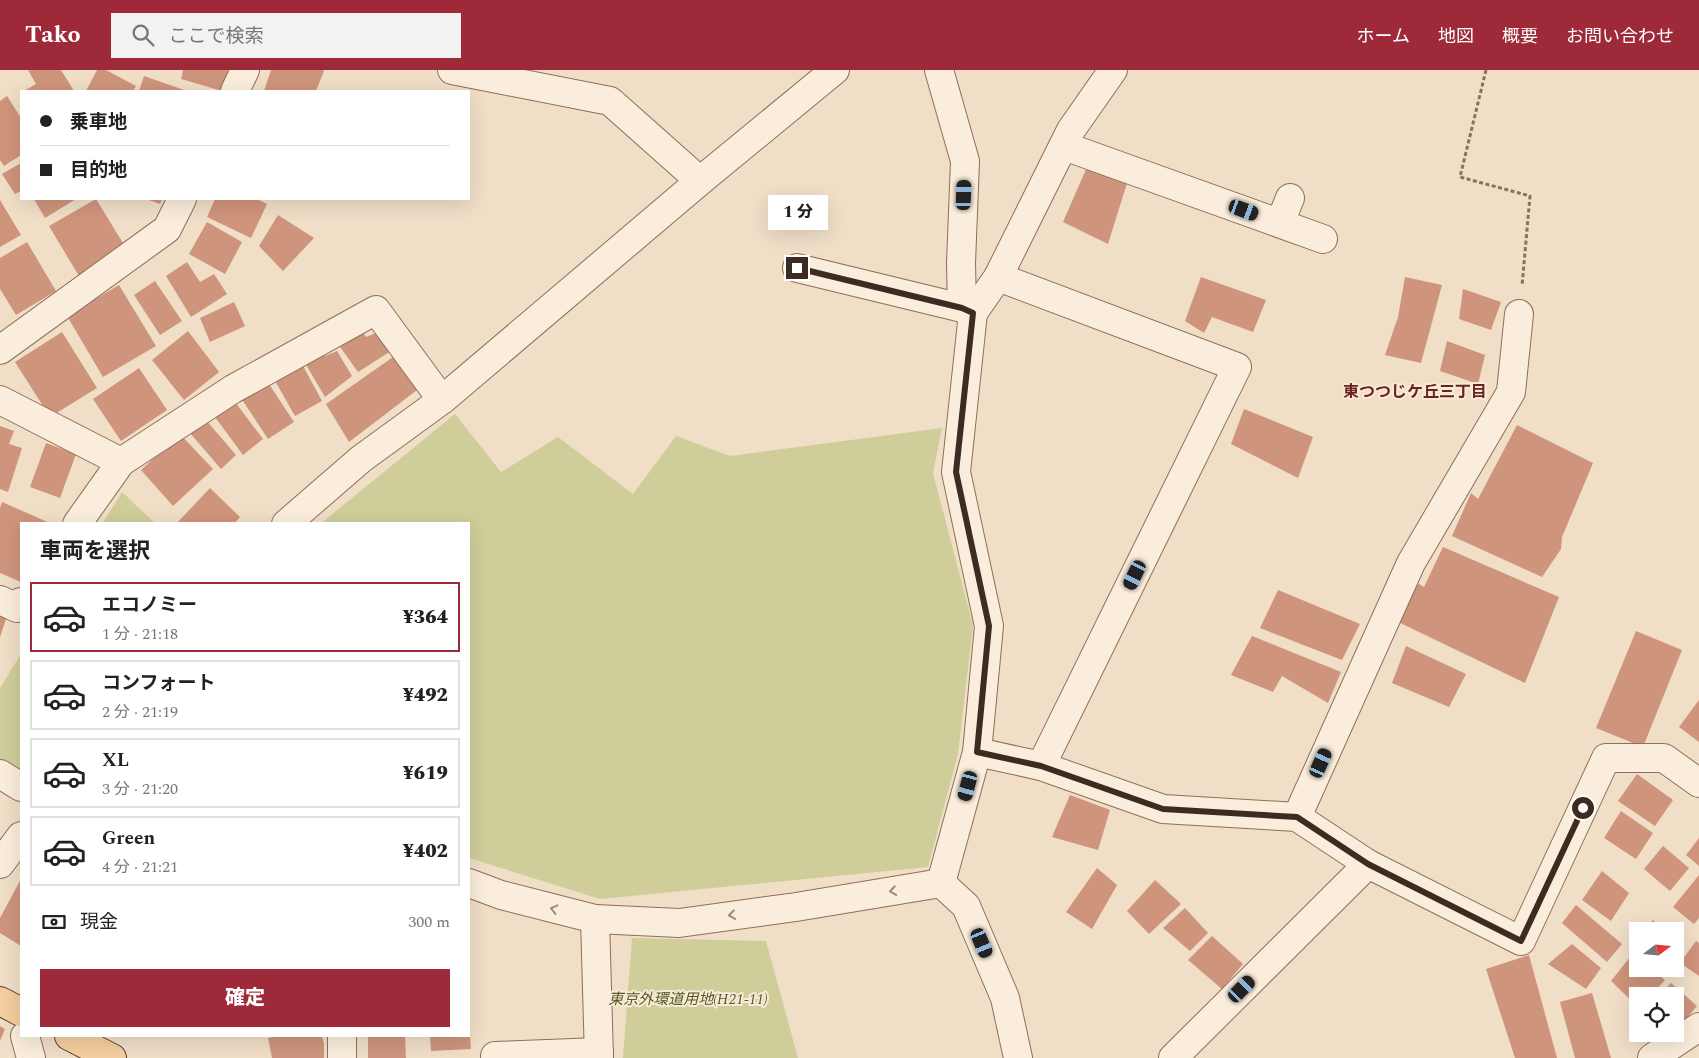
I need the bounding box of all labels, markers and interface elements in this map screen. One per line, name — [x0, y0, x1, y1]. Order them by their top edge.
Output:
search box — [111, 13, 461, 58]
text: Tako — [25, 17, 81, 53]
icon: search — [129, 21, 157, 49]
text: ここで検索 — [169, 22, 264, 51]
text: ホーム — [1357, 23, 1410, 50]
text: 地図 — [1438, 23, 1474, 50]
text: 概要 — [1502, 23, 1538, 50]
text: お問い合わせ — [1566, 23, 1674, 50]
text: 乗車地 — [70, 108, 127, 137]
text: 目的地 — [70, 156, 127, 185]
car — [955, 180, 972, 210]
callout: 1 分 — [767, 196, 827, 230]
car — [1227, 198, 1260, 222]
text: 1 分 — [783, 200, 813, 224]
route end — [786, 257, 808, 279]
district label: 東つつじケ丘三丁目 — [1343, 380, 1487, 404]
text: 車両を選択 — [40, 535, 150, 568]
car — [1121, 558, 1148, 592]
text: エコノミー — [102, 591, 197, 620]
icon: car — [42, 595, 87, 640]
text: ¥364 — [402, 603, 448, 632]
text: 1 分 · 21:18 — [102, 622, 178, 646]
text: コンフォート — [102, 669, 215, 698]
icon: car — [42, 673, 87, 718]
text: ¥492 — [402, 681, 448, 710]
text: 2 分 · 21:19 — [102, 700, 178, 724]
text: XL — [102, 746, 129, 775]
car — [1308, 746, 1333, 780]
icon: car — [42, 751, 87, 796]
text: ¥619 — [402, 759, 448, 788]
car — [956, 770, 979, 802]
text: 3 分 · 21:20 — [102, 777, 178, 801]
route start — [1572, 797, 1594, 819]
text: Green — [102, 824, 155, 853]
icon: car — [42, 829, 87, 874]
text: ¥402 — [402, 837, 448, 866]
text: 4 分 · 21:21 — [102, 855, 178, 879]
one-way arrow — [888, 885, 896, 896]
one-way arrow — [549, 904, 558, 915]
icon: cash — [40, 908, 68, 936]
text: 現金 — [80, 908, 118, 937]
text: 300 m — [408, 910, 450, 934]
one-way arrow — [728, 910, 736, 920]
north arrow — [1629, 922, 1684, 978]
map controls — [1629, 922, 1684, 1042]
car — [969, 926, 994, 960]
button: 確定 — [40, 969, 450, 1027]
car — [1226, 973, 1257, 1005]
button: locate — [1629, 987, 1684, 1042]
park label: 東京外環道用地(H21-11) — [608, 988, 768, 1011]

